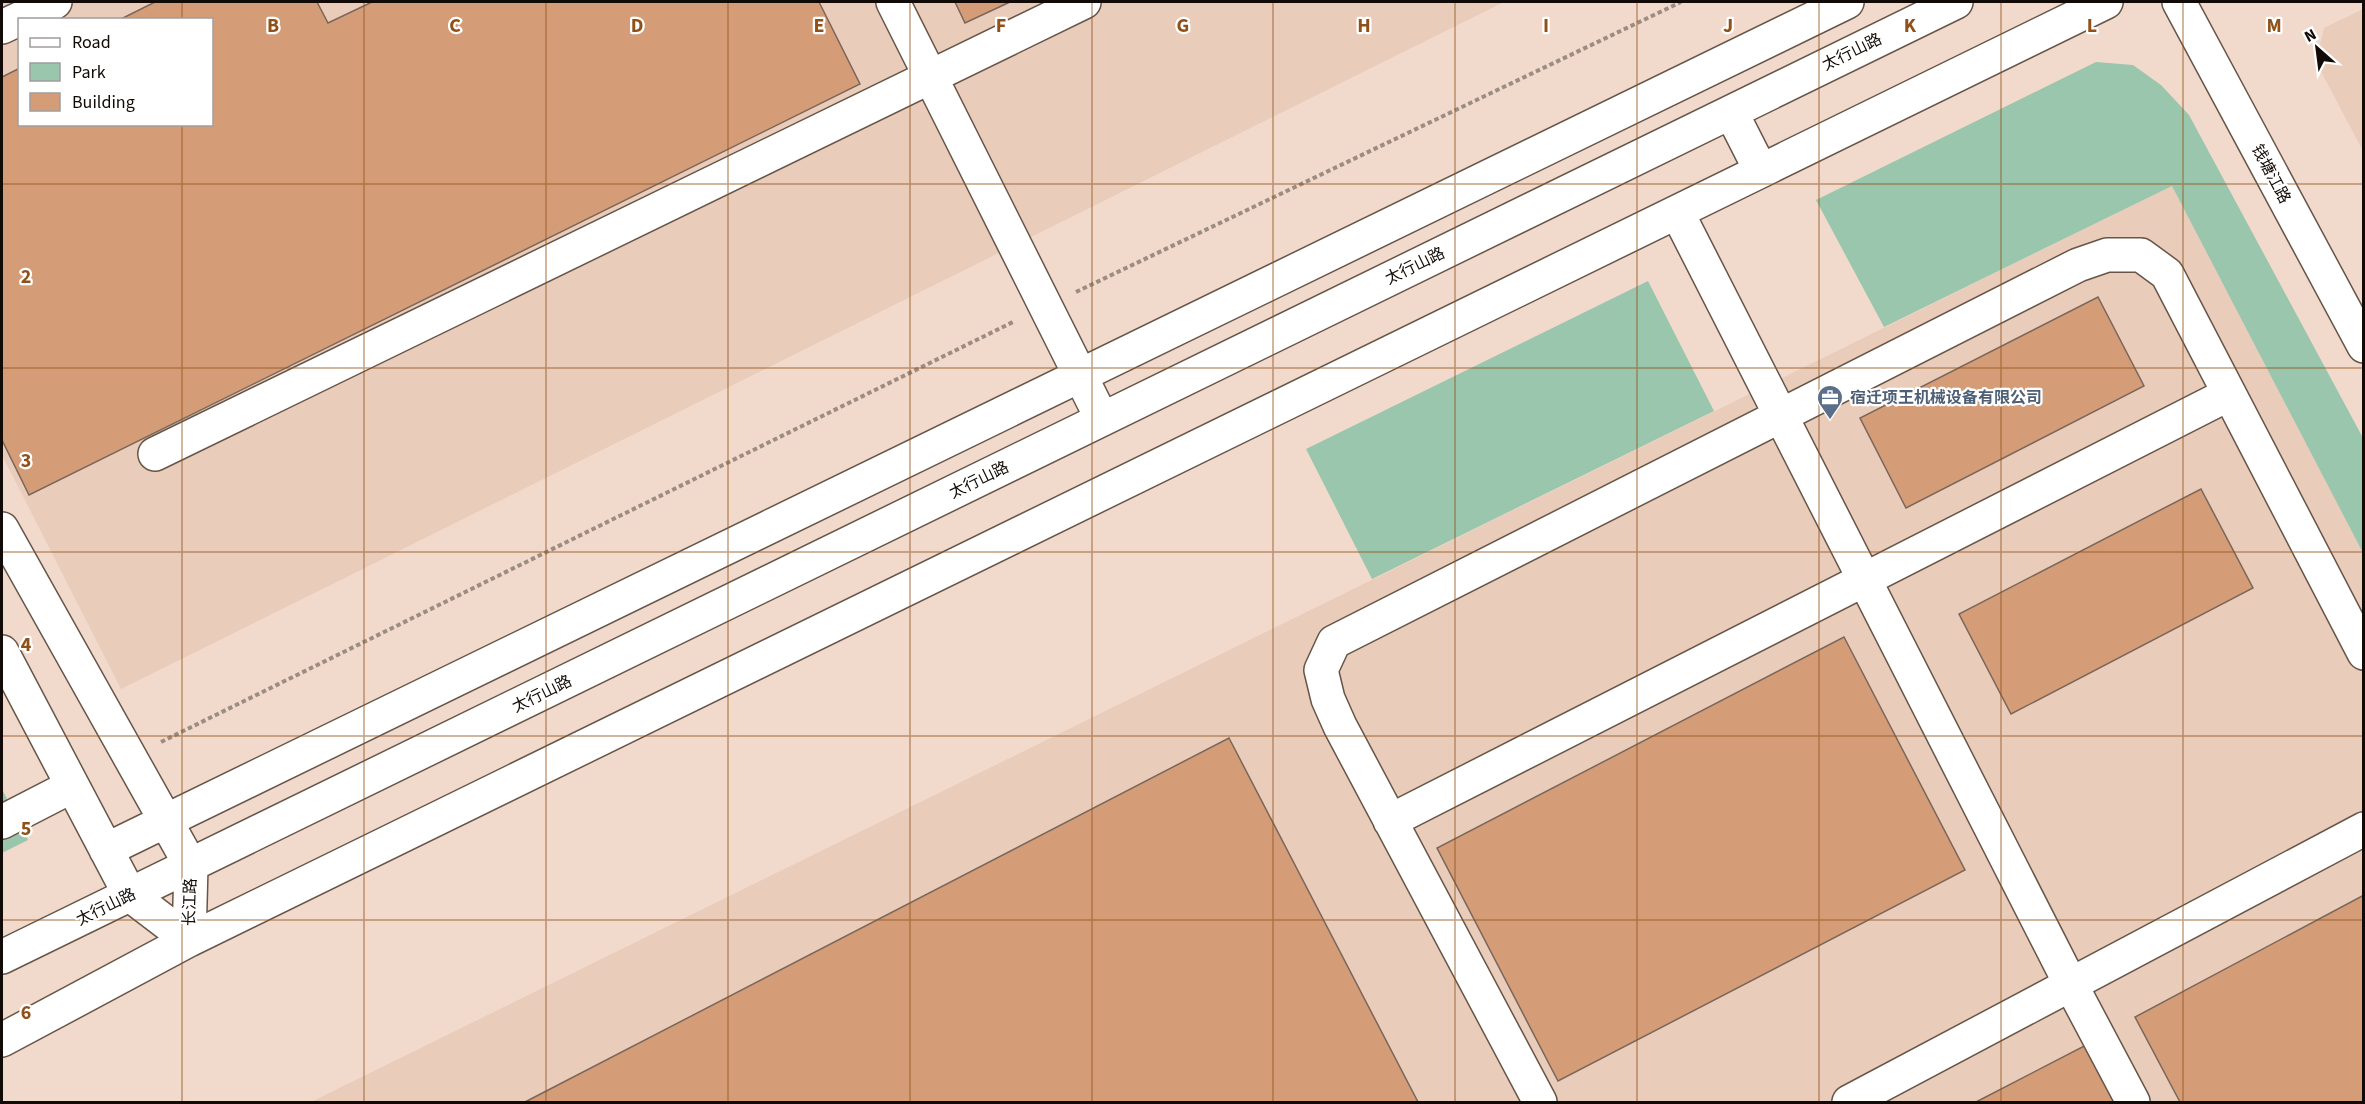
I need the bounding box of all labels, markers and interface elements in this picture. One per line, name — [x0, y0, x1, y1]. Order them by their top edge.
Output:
text: B — [267, 12, 279, 40]
text: C — [449, 12, 461, 40]
text: D — [631, 12, 643, 40]
text: E — [814, 12, 824, 40]
text: F — [996, 12, 1006, 40]
text: G — [1177, 12, 1189, 40]
text: H — [1357, 12, 1371, 40]
text: I — [1543, 12, 1549, 40]
text: J — [1723, 12, 1733, 40]
text: K — [1904, 12, 1917, 40]
text: L — [2087, 12, 2097, 40]
text: M — [2266, 12, 2282, 40]
legend — [18, 18, 213, 126]
north arrow — [2287, 18, 2347, 78]
text: N — [2301, 23, 2320, 48]
street label: 太行山路 — [1818, 28, 1886, 76]
text: Road — [72, 30, 111, 55]
text: Park — [72, 60, 106, 85]
text: Building — [72, 90, 135, 115]
street label: 钱塘江路 — [2246, 141, 2296, 207]
street label: 太行山路 — [1381, 242, 1449, 290]
text: 2 — [21, 263, 31, 291]
office icon: 宿迁项王机械设备有限公司 — [1815, 383, 1845, 421]
place label: 宿迁项王机械设备有限公司 — [1850, 387, 2042, 409]
text: 3 — [21, 447, 31, 475]
street label: 太行山路 — [945, 456, 1013, 504]
text: 4 — [21, 631, 32, 659]
street label: 太行山路 — [508, 670, 576, 718]
text: 5 — [21, 815, 31, 843]
street label: 长江路 — [178, 878, 202, 926]
street label: 太行山路 — [72, 883, 140, 931]
text: 6 — [21, 999, 31, 1027]

